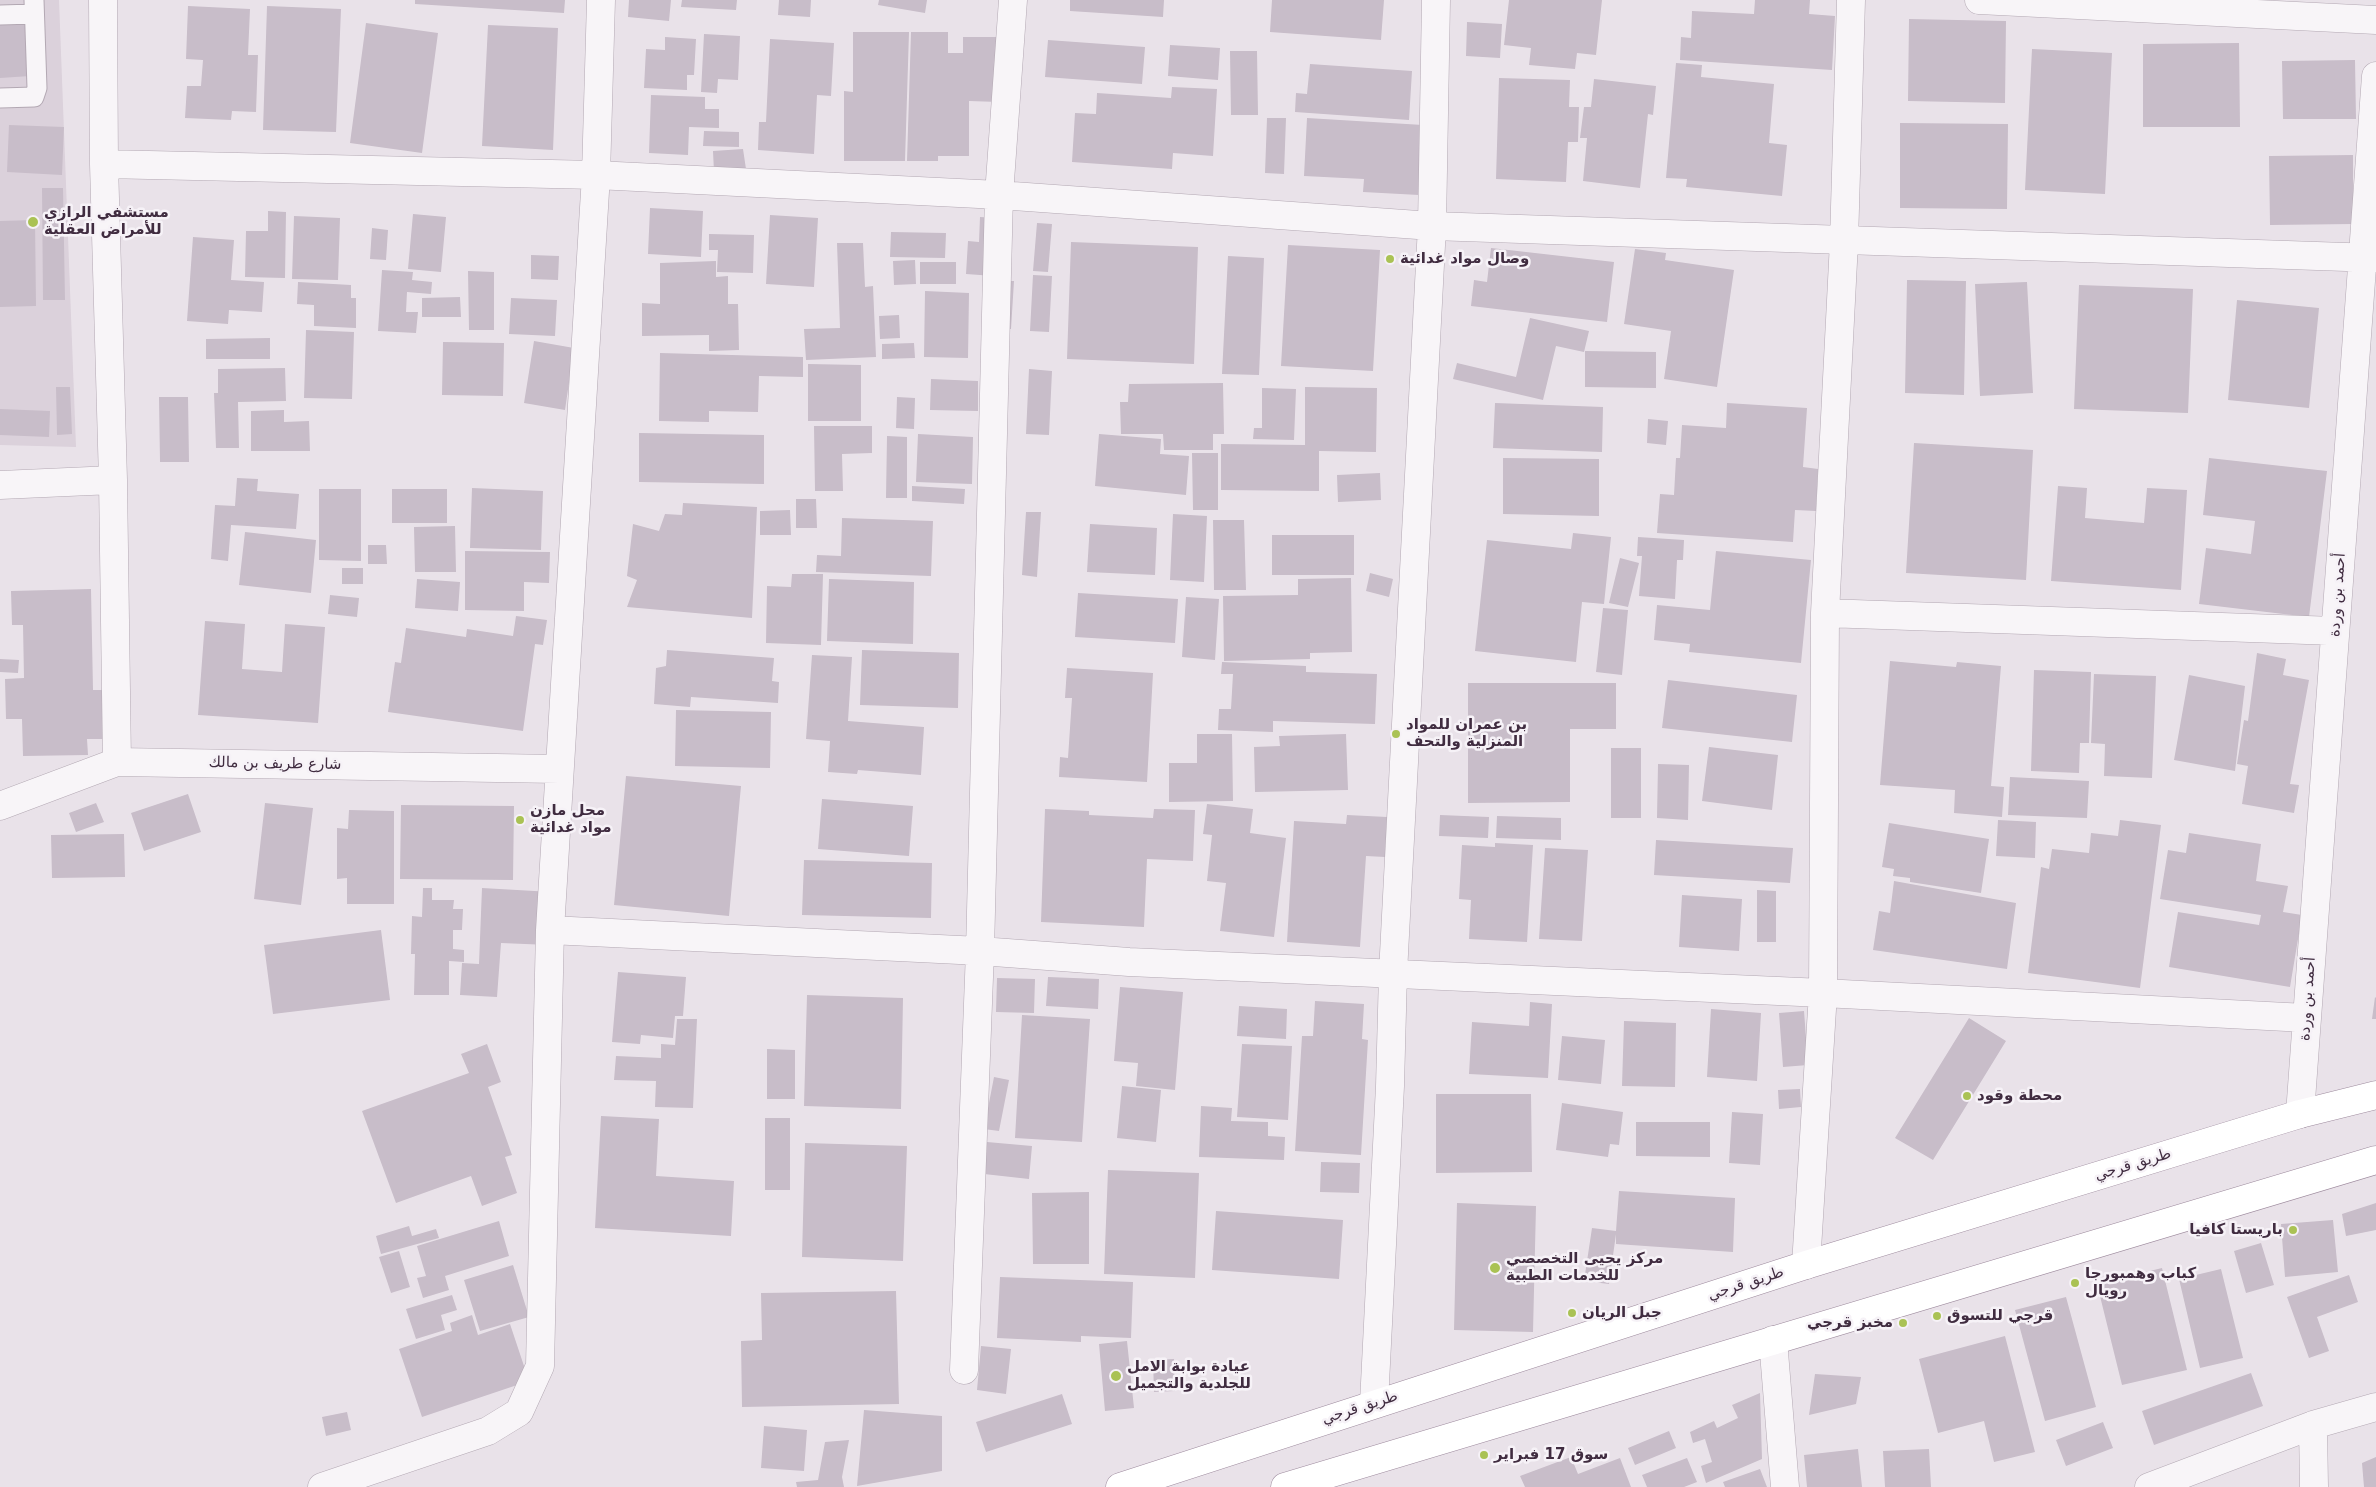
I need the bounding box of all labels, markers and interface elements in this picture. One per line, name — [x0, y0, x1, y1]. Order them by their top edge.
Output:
place label: مستشفي الرازي للأمراض العقلية — [44, 204, 169, 239]
marker: مستشفي الرازي للأمراض العقلية — [26, 215, 40, 229]
place label: وصال مواد غدائية — [1400, 250, 1529, 268]
marker: وصال مواد غدائية — [1384, 253, 1396, 265]
street label: أحمد بن وردة — [2326, 552, 2350, 638]
place label: بن عمران للمواد المنزلية والتحف — [1406, 716, 1527, 751]
marker: بن عمران للمواد المنزلية والتحف — [1390, 728, 1402, 740]
street label: شارع طريف بن مالك — [208, 754, 342, 774]
place label: محل مازن مواد غدائية — [530, 802, 612, 837]
marker: محل مازن مواد غدائية — [514, 814, 526, 826]
street label: أحمد بن وردة — [2296, 956, 2320, 1042]
place label: محطة وقود — [1977, 1087, 2062, 1105]
marker: محطة وقود — [1961, 1090, 1973, 1102]
street label: طريق قرجي — [2093, 1145, 2173, 1185]
place label: باريستا كافيا — [2189, 1221, 2283, 1239]
marker: باريستا كافيا — [2287, 1224, 2299, 1236]
place label: مركز يحيى التخصصي للخدمات الطبية — [1506, 1250, 1663, 1285]
marker: مركز يحيى التخصصي للخدمات الطبية — [1488, 1261, 1502, 1275]
street label: طريق قرجي — [1706, 1263, 1786, 1305]
place label: كباب وهمبورجا رويال — [2085, 1265, 2196, 1300]
marker: كباب وهمبورجا رويال — [2069, 1277, 2081, 1289]
place label: جبل الريان — [1582, 1304, 1662, 1322]
marker: جبل الريان — [1566, 1307, 1578, 1319]
place label: قرجي للتسوق — [1947, 1307, 2053, 1325]
marker: قرجي للتسوق — [1931, 1310, 1943, 1322]
place label: مخبز قرجي — [1807, 1314, 1893, 1332]
marker: مخبز قرجي — [1897, 1317, 1909, 1329]
place label: عيادة بوابة الامل للجلدية والتجميل — [1127, 1358, 1251, 1393]
marker: عيادة بوابة الامل للجلدية والتجميل — [1109, 1369, 1123, 1383]
street label: طريق قرجي — [1320, 1387, 1400, 1429]
place label: سوق 17 فبراير — [1494, 1446, 1608, 1464]
marker: سوق 17 فبراير — [1478, 1449, 1490, 1461]

